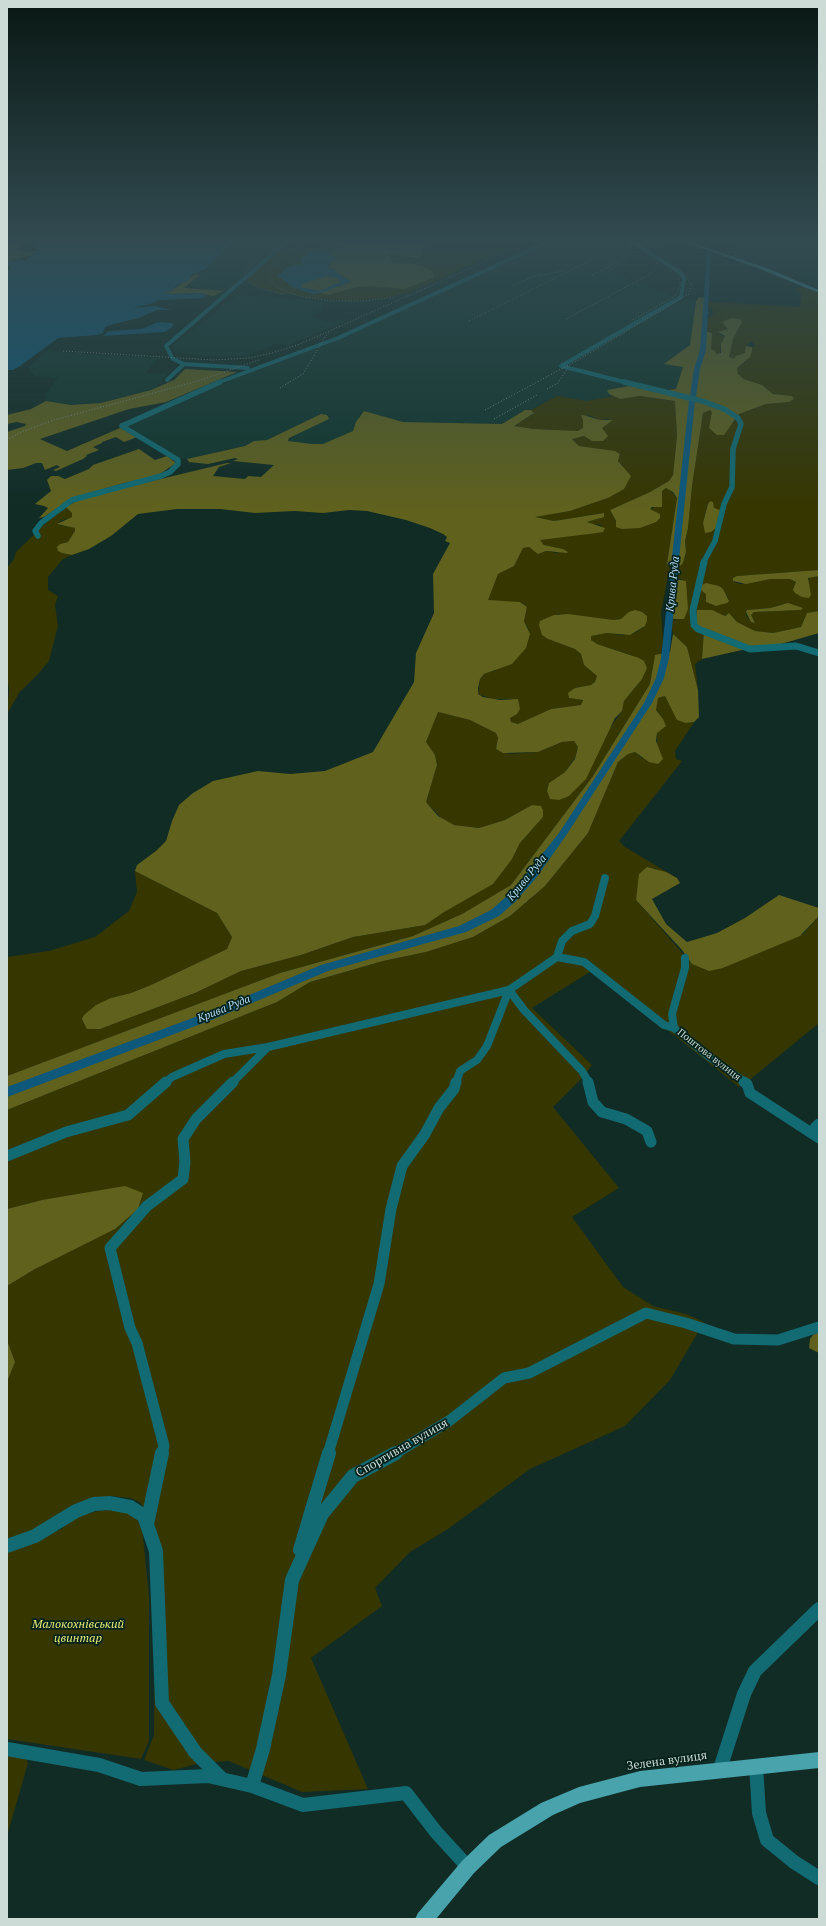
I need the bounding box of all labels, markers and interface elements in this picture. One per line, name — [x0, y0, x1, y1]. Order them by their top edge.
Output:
water label: Крива Руда — [664, 556, 682, 612]
water label: Крива Руда — [504, 852, 550, 904]
water label: Крива Руда — [196, 992, 252, 1026]
street label: Поштова вулиця — [675, 1026, 743, 1084]
street label: Спортивна вулиця — [353, 1416, 451, 1480]
park label: Малокохнівський цвинтар — [32, 1618, 124, 1646]
street label: Зелена вулиця — [626, 1748, 708, 1774]

